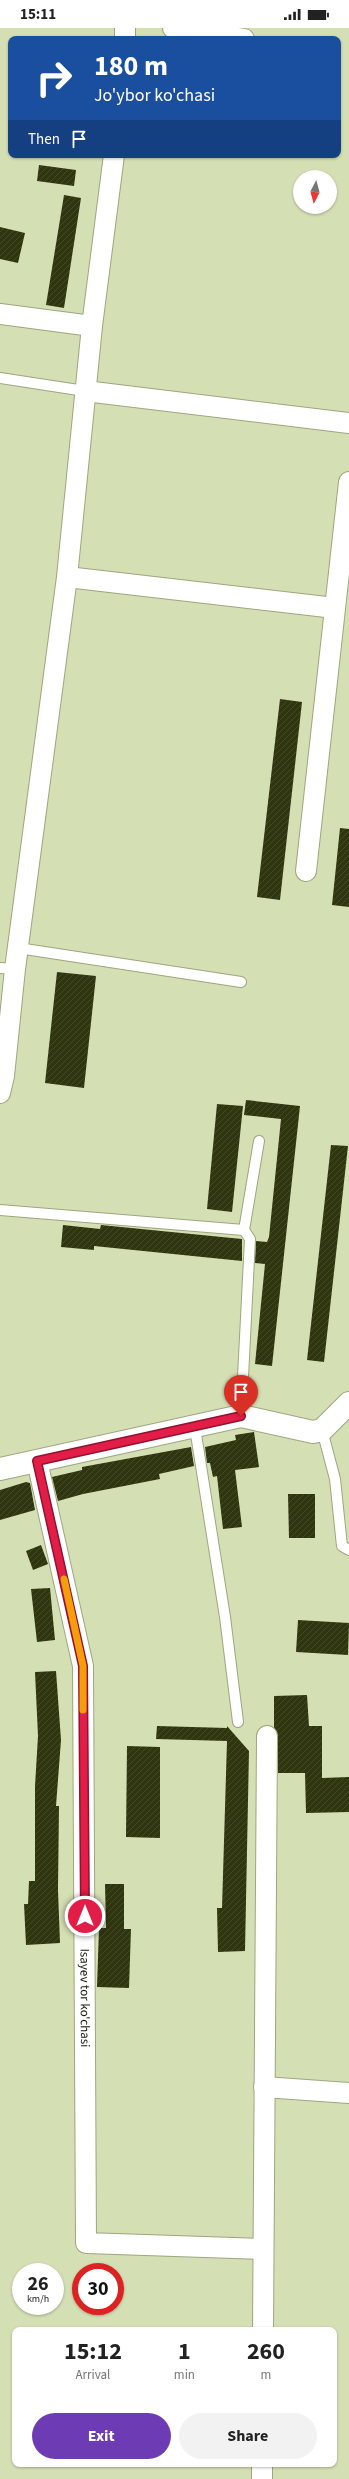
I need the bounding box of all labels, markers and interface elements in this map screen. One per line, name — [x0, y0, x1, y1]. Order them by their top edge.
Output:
text: 15:11 — [20, 4, 56, 25]
text: 180 m — [94, 46, 168, 86]
icon: right — [28, 52, 80, 104]
text: Jo'ybor ko'chasi — [94, 83, 215, 108]
icon: arrive — [68, 128, 90, 150]
text: Then — [28, 129, 60, 150]
north arrow — [293, 170, 337, 214]
map controls — [293, 170, 337, 214]
pin — [224, 1375, 258, 1416]
icon: arrive — [230, 1381, 252, 1403]
position arrow — [64, 1895, 106, 1937]
street label: Isayev tor ko'chasi — [75, 1948, 94, 2047]
speed limit sign: 30 — [72, 2263, 124, 2315]
text: 26 — [27, 2270, 49, 2298]
text: km/h — [27, 2292, 49, 2306]
text: 15:12 — [64, 2334, 122, 2369]
text: 1 — [178, 2334, 191, 2369]
text: 260 — [247, 2334, 285, 2369]
text: Arrival — [75, 2366, 110, 2384]
text: min — [174, 2366, 195, 2384]
text: m — [261, 2366, 271, 2384]
button: Exit — [32, 2413, 171, 2459]
button: Share — [179, 2413, 317, 2459]

